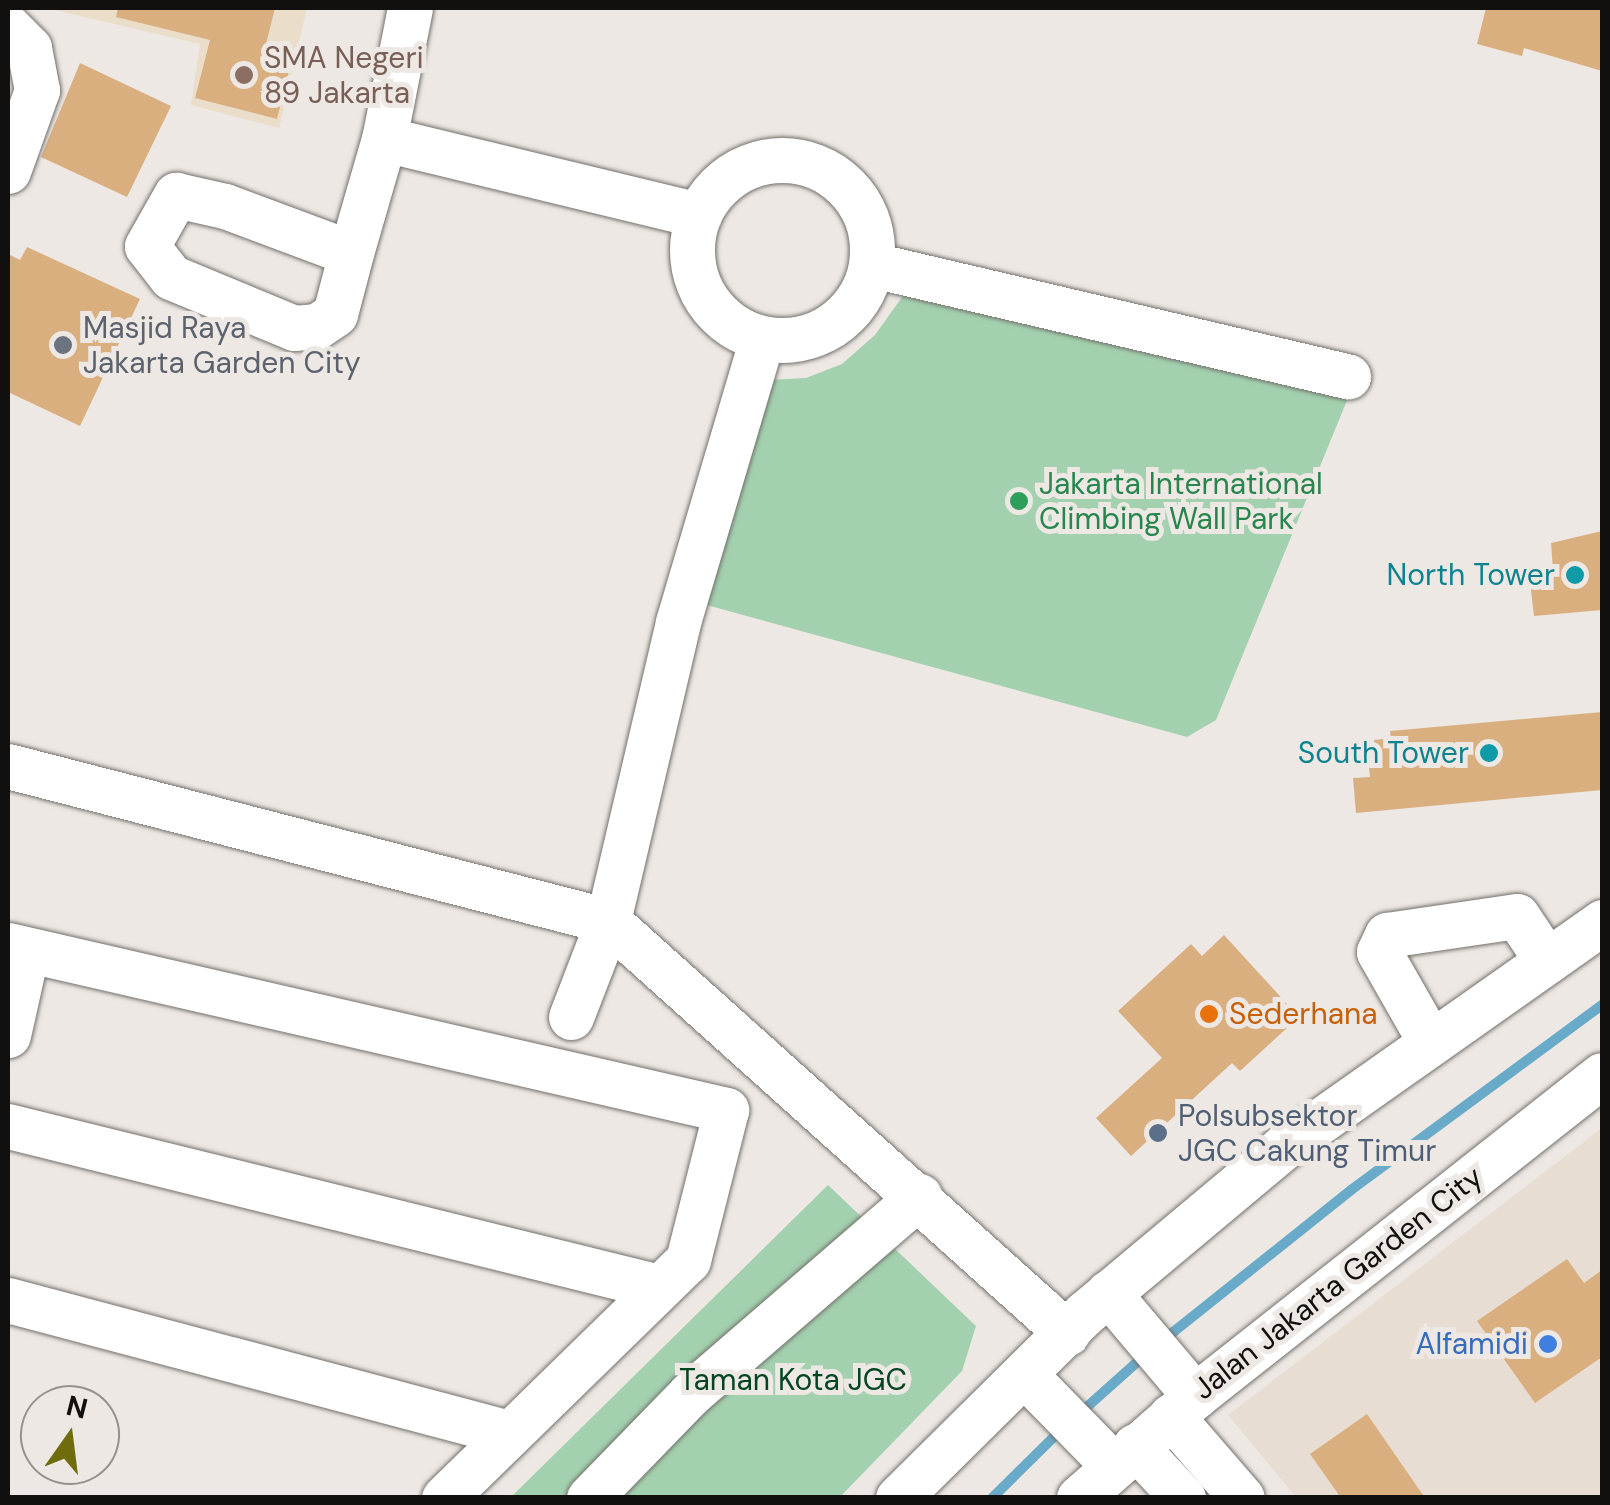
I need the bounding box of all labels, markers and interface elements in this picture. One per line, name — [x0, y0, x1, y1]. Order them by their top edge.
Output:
place label: SMA Negeri 89 Jakarta — [264, 40, 424, 110]
marker: SMA Negeri 89 Jakarta — [233, 64, 255, 86]
place label: Masjid Raya Jakarta Garden City — [83, 310, 361, 380]
marker: Masjid Raya Jakarta Garden City — [52, 334, 74, 356]
place label: Jakarta International Climbing Wall Park — [1039, 466, 1323, 536]
marker: Jakarta International Climbing Wall Park — [1008, 490, 1030, 512]
place label: North Tower — [1387, 557, 1555, 593]
marker: North Tower — [1564, 564, 1586, 586]
place label: South Tower — [1298, 735, 1469, 771]
marker: South Tower — [1478, 742, 1500, 764]
place label: Sederhana — [1229, 996, 1377, 1032]
marker: Sederhana — [1198, 1003, 1220, 1025]
place label: Polsubsektor JGC Cakung Timur — [1178, 1098, 1436, 1168]
marker: Polsubsektor JGC Cakung Timur — [1147, 1122, 1169, 1144]
street label: Jalan Jakarta Garden City — [1186, 1159, 1490, 1407]
place label: Alfamidi — [1416, 1326, 1528, 1362]
marker: Alfamidi — [1537, 1333, 1559, 1355]
park label: Taman Kota JGC — [679, 1362, 907, 1398]
north arrow — [20, 1385, 120, 1485]
text: N — [63, 1387, 91, 1428]

